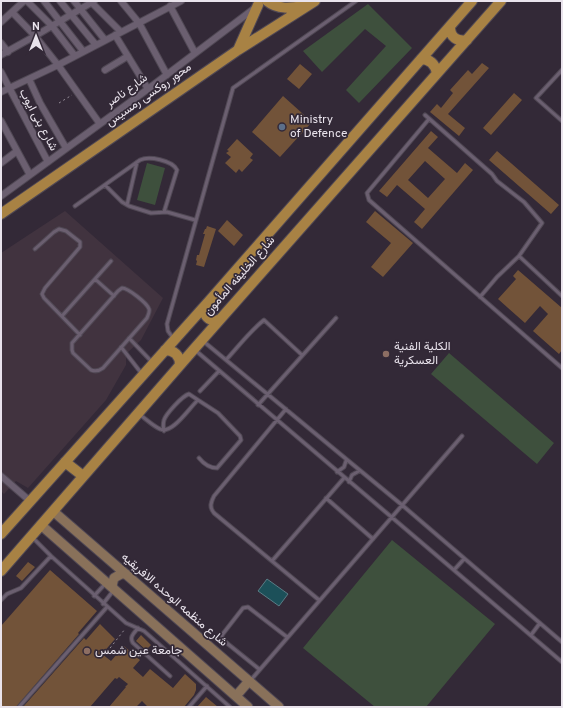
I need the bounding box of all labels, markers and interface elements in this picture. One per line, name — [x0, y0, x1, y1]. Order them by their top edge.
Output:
north arrow — [16, 16, 56, 56]
text: N — [32, 20, 40, 34]
street label: محور روكسى رمسيس — [103, 59, 195, 131]
street label: شارع ناصر — [102, 70, 151, 112]
street label: شارع بنى ايوب — [15, 86, 61, 154]
place label: Ministry of Defence — [290, 112, 347, 142]
marker: Ministry of Defence — [277, 122, 287, 132]
street label: شارع الخليفه المأمون — [201, 233, 279, 319]
place label: الكلية الفنية العسكرية — [394, 339, 450, 369]
marker: الكلية الفنية العسكرية — [381, 349, 391, 359]
street label: شارع منظمه الوحده الافريقيه — [117, 549, 231, 651]
place label: جامعة عين شمس — [95, 643, 182, 659]
marker: جامعة عين شمس — [82, 646, 92, 656]

